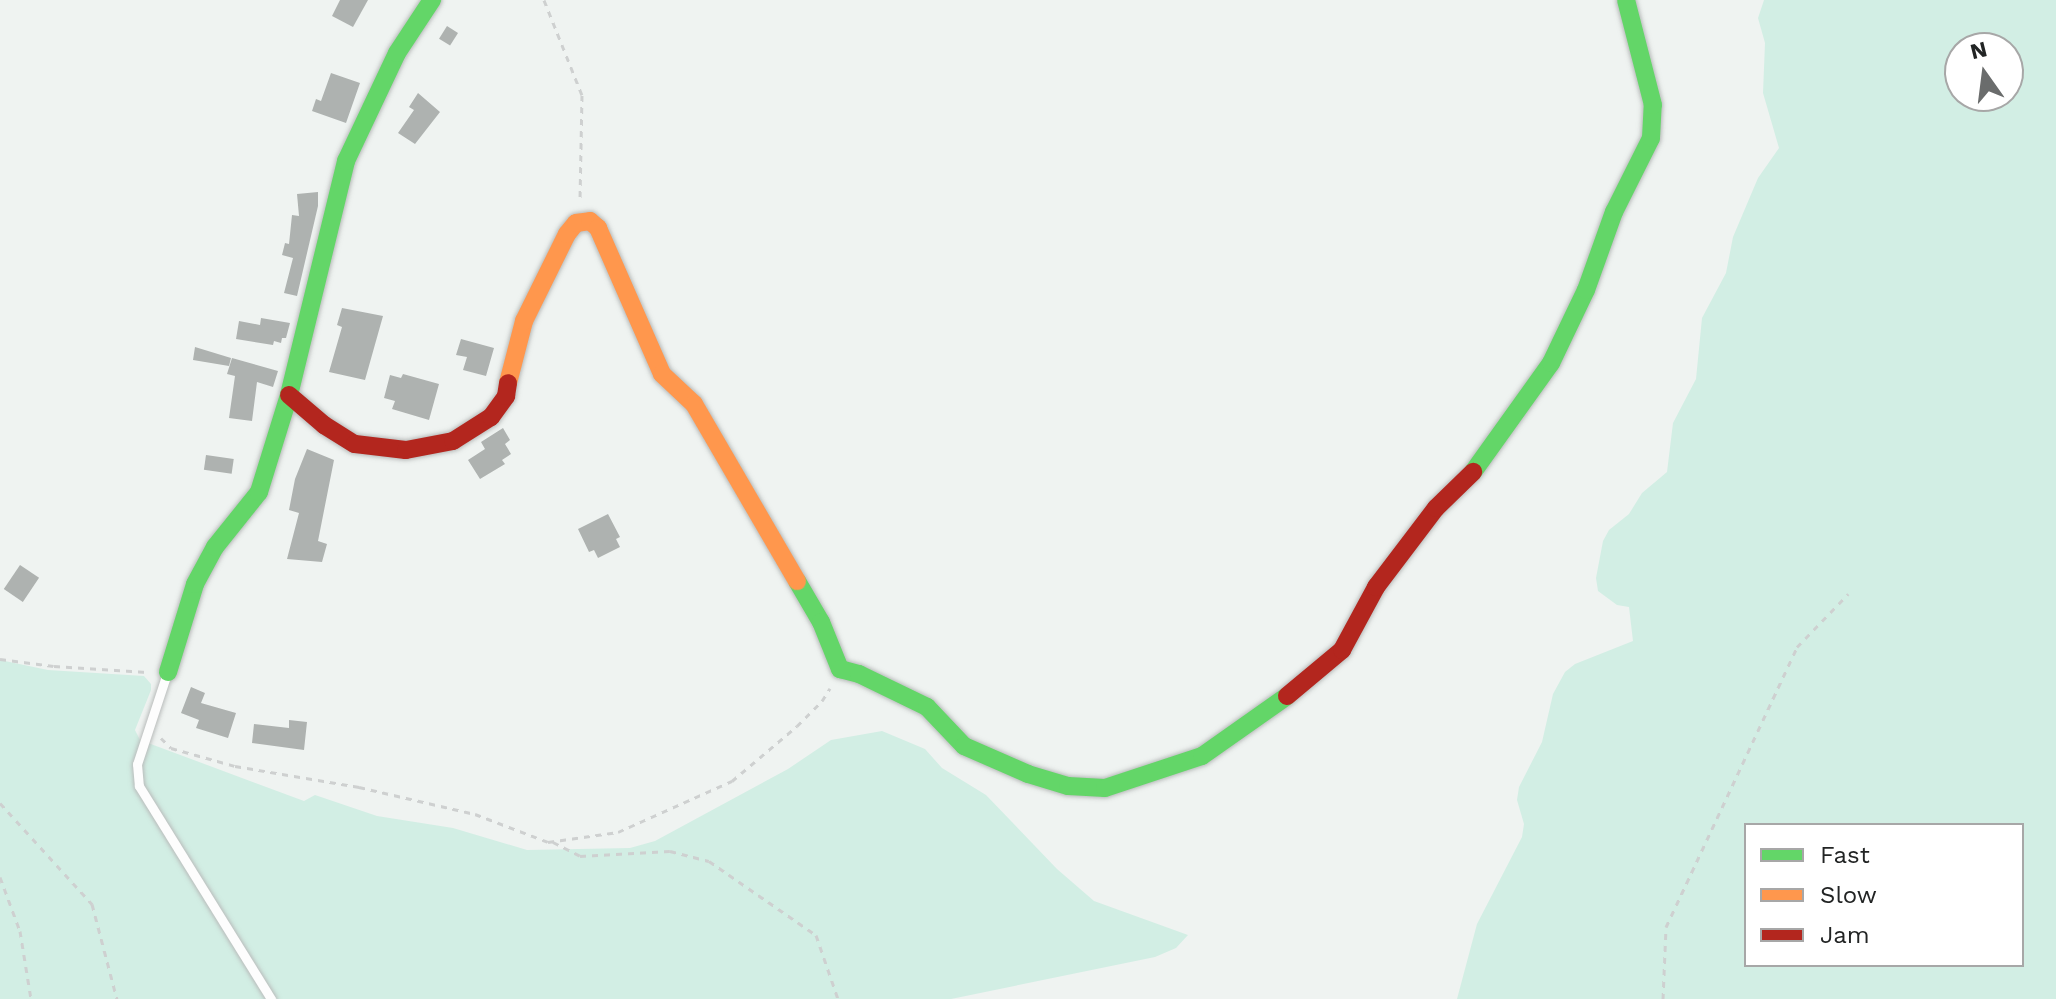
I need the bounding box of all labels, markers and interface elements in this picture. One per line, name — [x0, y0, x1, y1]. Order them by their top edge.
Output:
north arrow — [1944, 32, 2024, 112]
text: N — [1968, 36, 1989, 64]
legend — [1744, 823, 2024, 967]
text: Fast — [1820, 841, 1870, 869]
text: Slow — [1820, 881, 1877, 909]
text: Jam — [1820, 921, 1870, 949]

